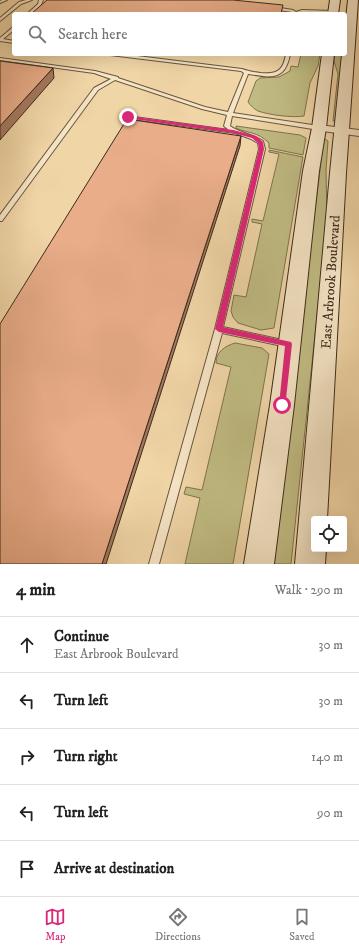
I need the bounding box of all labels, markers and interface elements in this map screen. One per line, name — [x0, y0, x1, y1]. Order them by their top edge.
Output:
search box — [12, 12, 347, 56]
icon: search — [26, 23, 48, 45]
text: Search here — [58, 25, 127, 44]
route end — [119, 108, 137, 126]
street label: East Arbrook Boulevard — [317, 215, 345, 350]
route start — [273, 396, 291, 414]
map controls — [311, 516, 347, 552]
button: locate — [311, 516, 347, 552]
text: 4 min — [16, 579, 55, 601]
text: Walk · 290 m — [275, 582, 343, 598]
text: Continue — [54, 627, 109, 646]
icon: ahead — [16, 634, 38, 656]
text: 30 m — [319, 637, 343, 653]
text: East Arbrook Boulevard — [54, 646, 178, 662]
icon: left — [16, 690, 38, 712]
text: Turn left — [54, 691, 108, 710]
text: 30 m — [319, 693, 343, 709]
icon: right — [16, 746, 38, 768]
text: Turn right — [54, 747, 117, 766]
text: 140 m — [311, 749, 343, 765]
icon: left — [16, 802, 38, 824]
text: Turn left — [54, 803, 108, 822]
text: 90 m — [317, 805, 343, 821]
icon: arrive — [16, 858, 38, 880]
text: Arrive at destination — [54, 859, 174, 878]
tab: Map — [44, 906, 66, 944]
tab: Directions — [155, 906, 201, 944]
tab: Saved — [289, 906, 315, 944]

